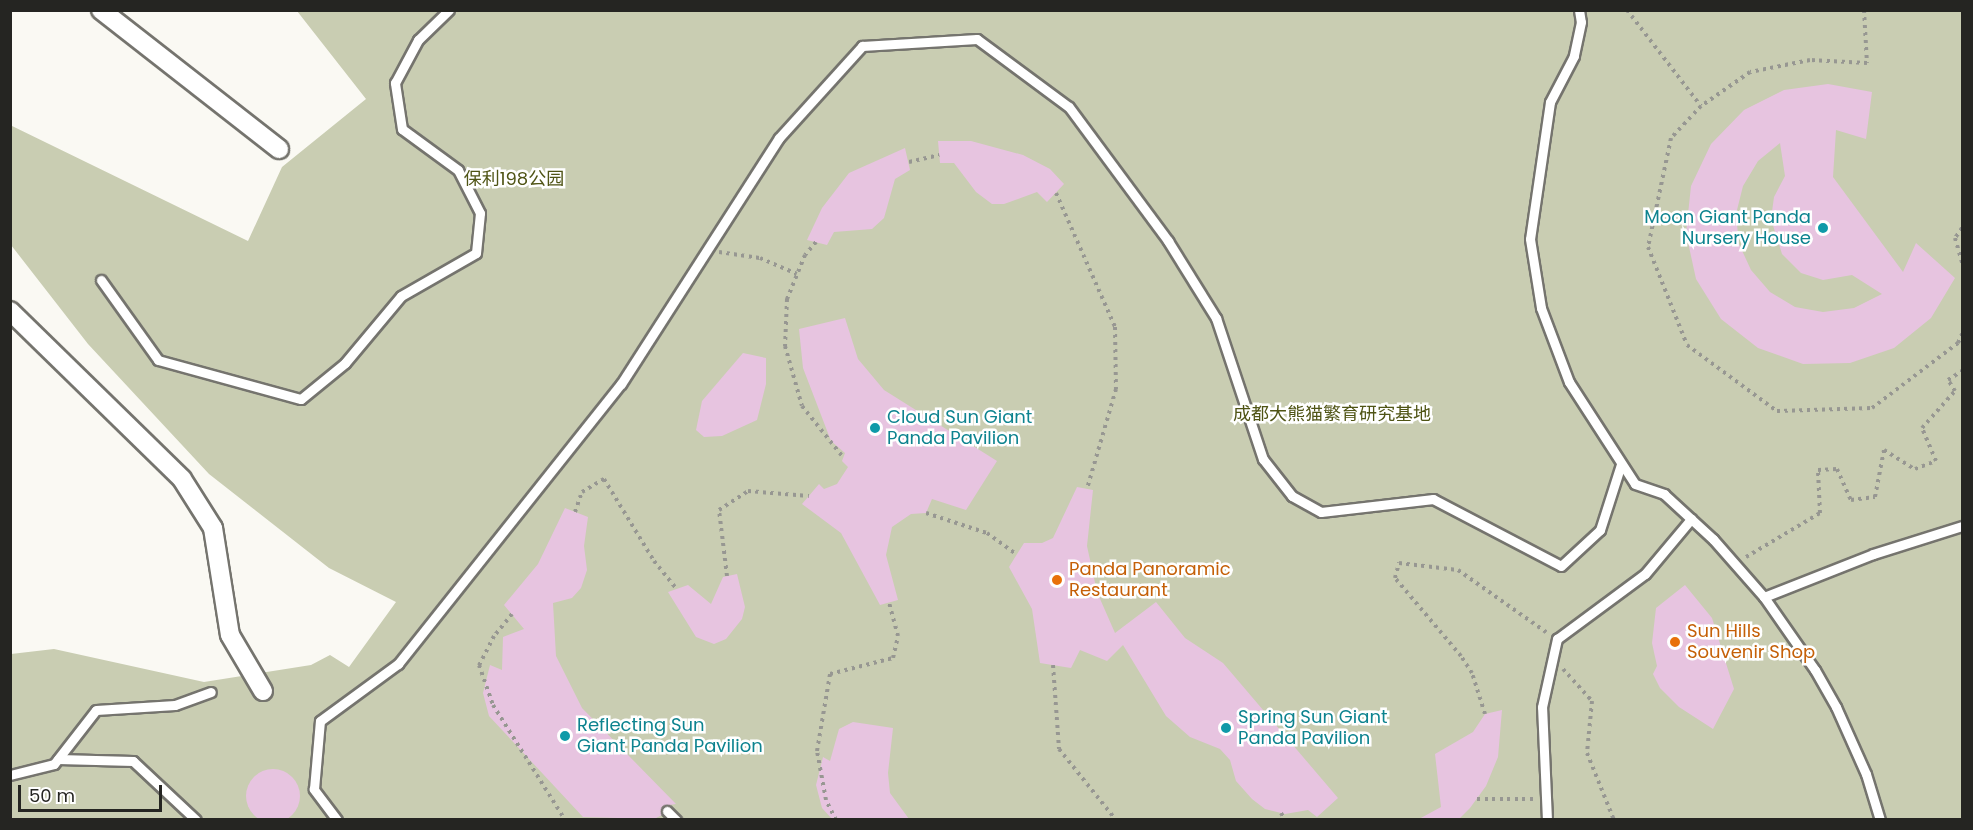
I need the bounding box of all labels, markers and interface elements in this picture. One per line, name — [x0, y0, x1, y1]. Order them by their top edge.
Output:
park label: 保利198公园 — [464, 168, 564, 190]
place label: Moon Giant Panda Nursery House — [1644, 207, 1811, 250]
marker: Moon Giant Panda Nursery House — [1816, 221, 1830, 235]
park label: 成都大熊猫繁育研究基地 — [1233, 403, 1431, 425]
place label: Cloud Sun Giant Panda Pavilion — [887, 407, 1032, 450]
marker: Cloud Sun Giant Panda Pavilion — [868, 421, 882, 435]
place label: Panda Panoramic Restaurant — [1069, 559, 1231, 602]
marker: Panda Panoramic Restaurant — [1050, 573, 1064, 587]
place label: Sun Hills Souvenir Shop — [1687, 621, 1815, 664]
marker: Sun Hills Souvenir Shop — [1668, 635, 1682, 649]
place label: Spring Sun Giant Panda Pavilion — [1238, 707, 1387, 750]
place label: Reflecting Sun Giant Panda Pavilion — [577, 715, 763, 758]
marker: Spring Sun Giant Panda Pavilion — [1219, 721, 1233, 735]
marker: Reflecting Sun Giant Panda Pavilion — [558, 729, 572, 743]
scale bar — [21, 773, 165, 811]
text: 50 m — [29, 783, 75, 808]

